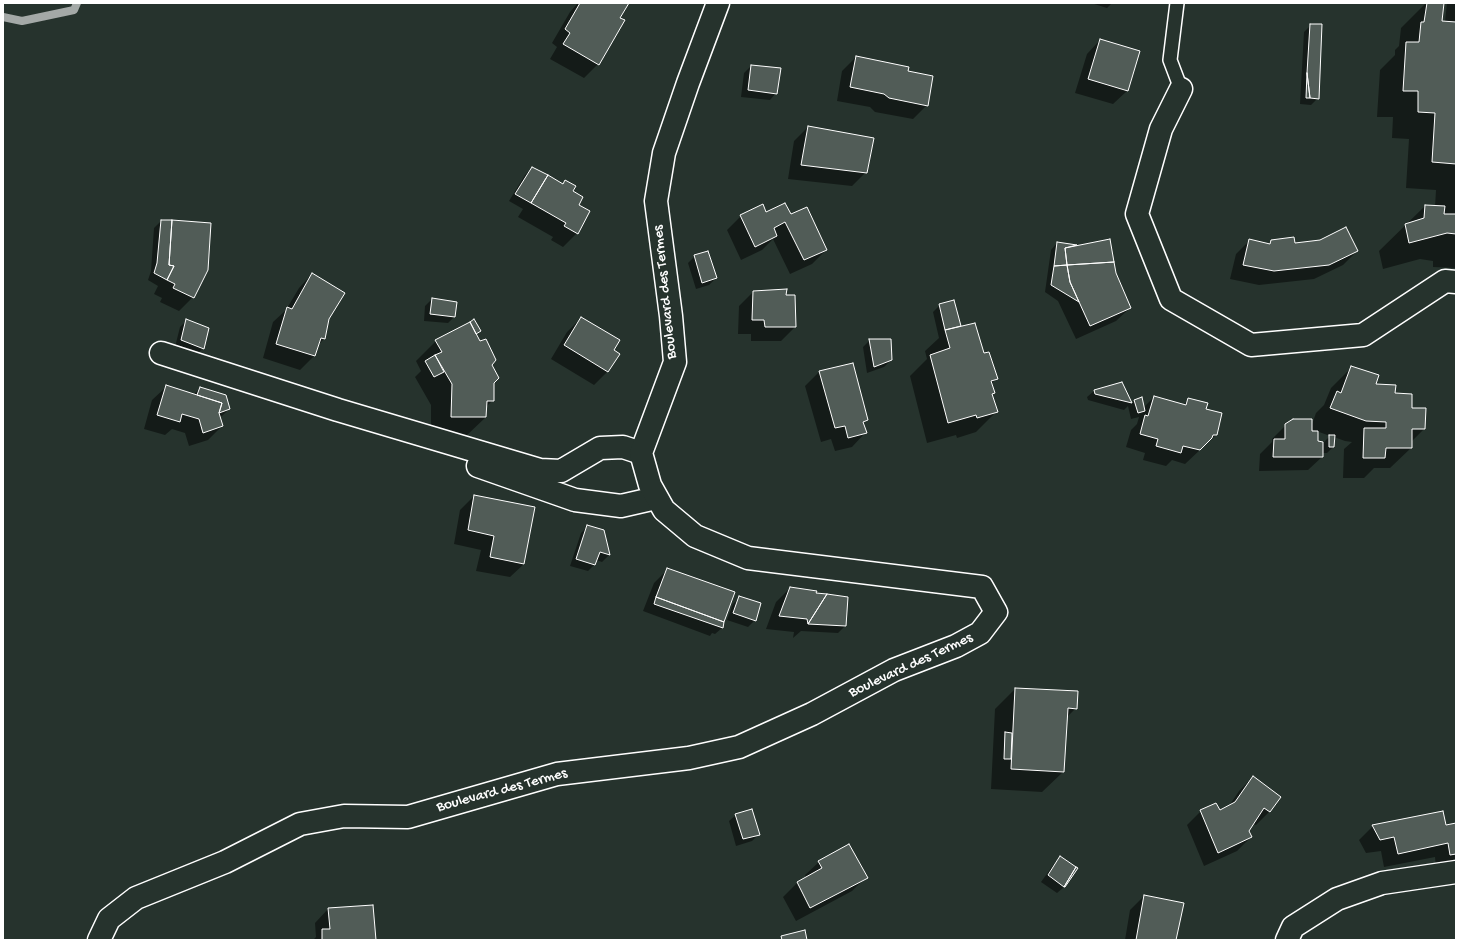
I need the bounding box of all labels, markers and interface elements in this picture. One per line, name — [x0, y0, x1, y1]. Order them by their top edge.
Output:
street label: Boulevard des Termes — [650, 224, 682, 360]
street label: Boulevard des Termes — [846, 629, 976, 703]
street label: Boulevard des Termes — [435, 765, 569, 817]

